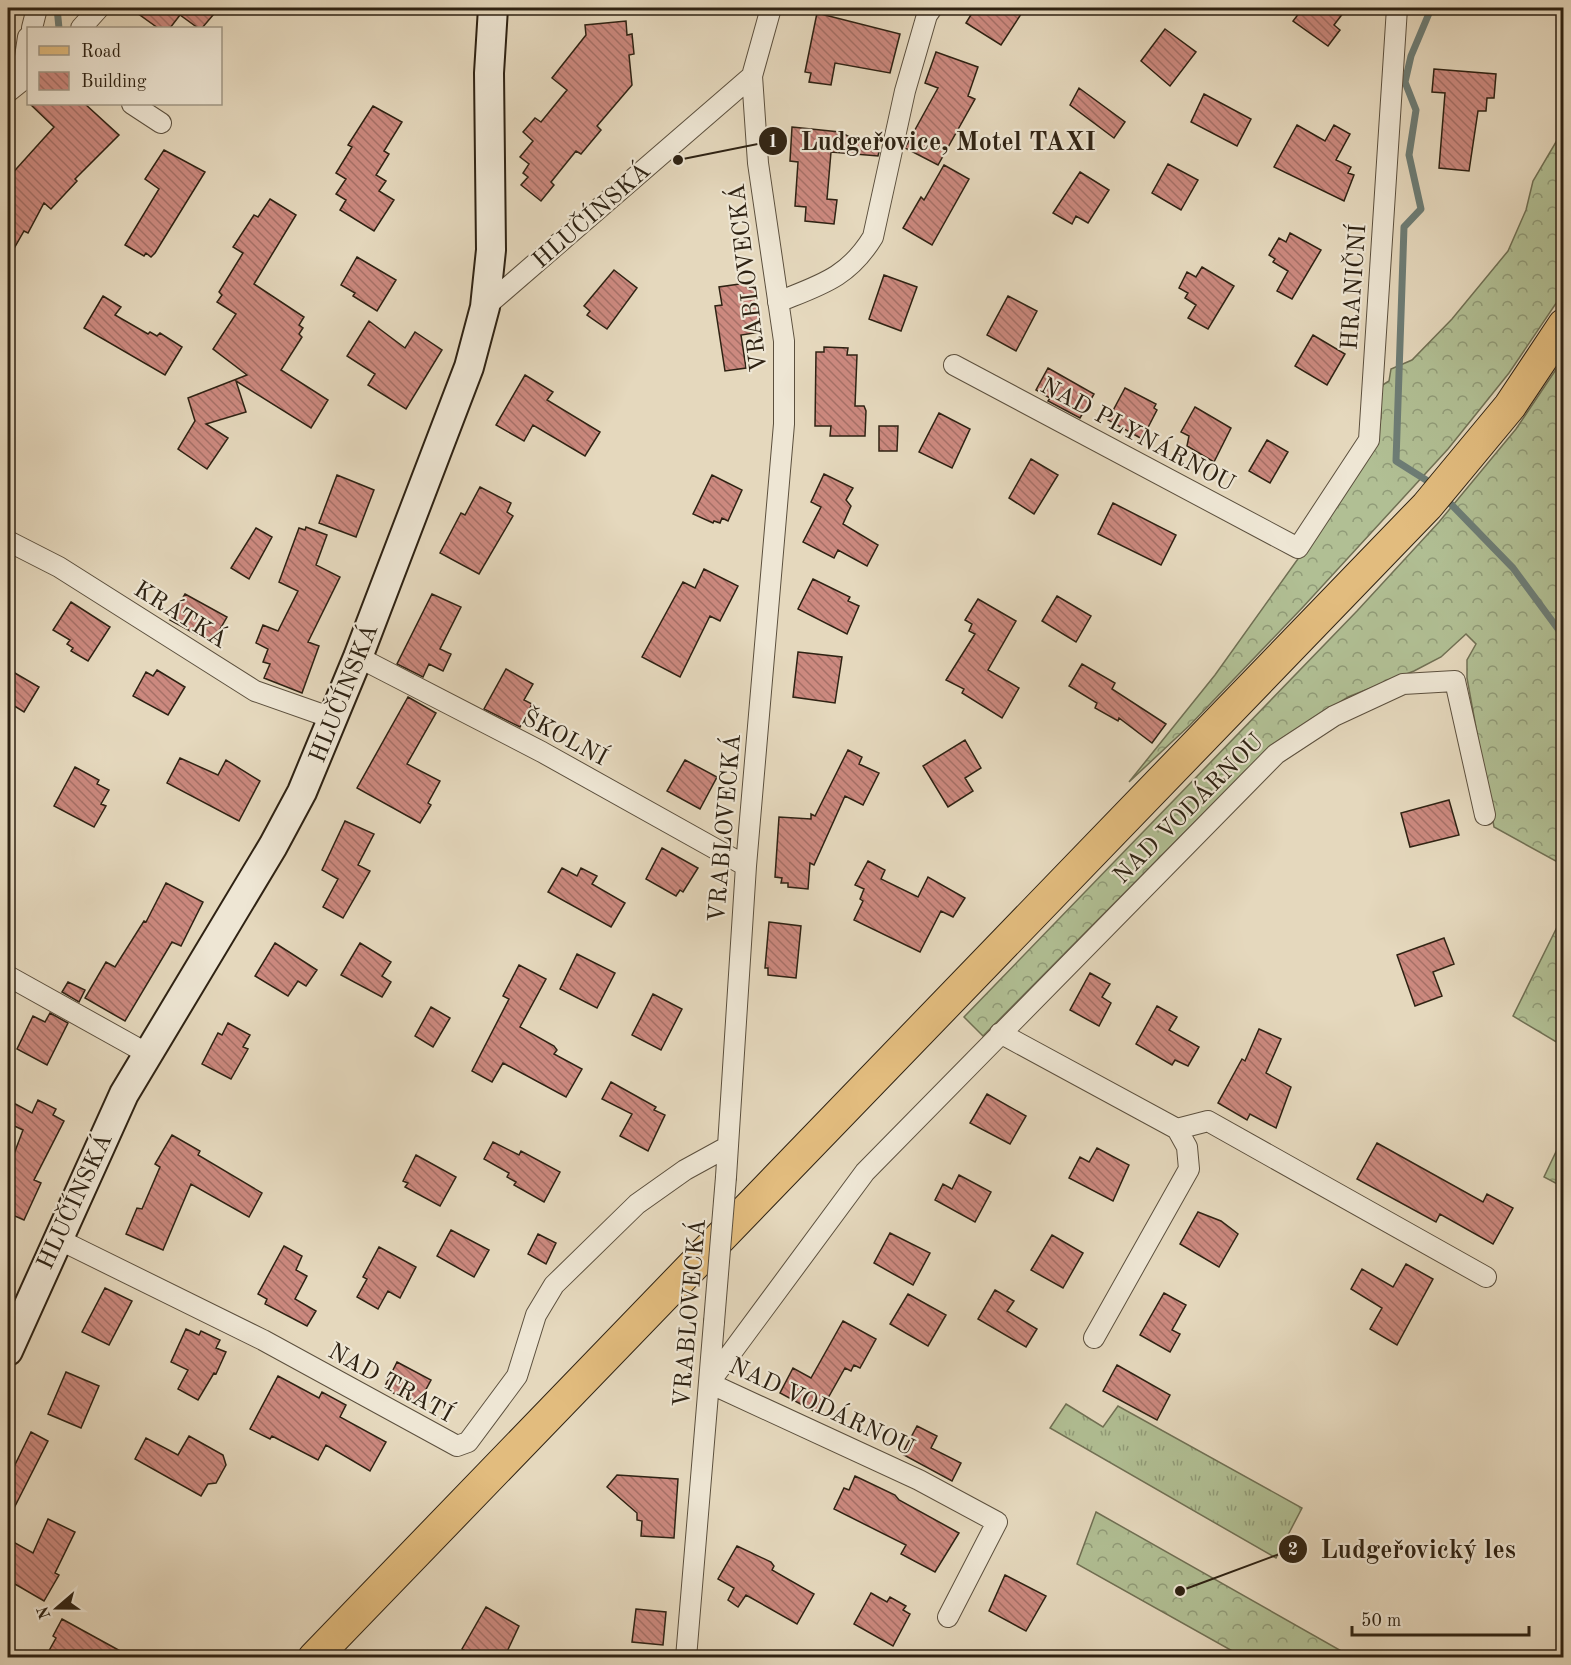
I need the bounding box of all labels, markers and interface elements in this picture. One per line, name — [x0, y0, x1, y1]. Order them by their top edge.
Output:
legend — [27, 27, 222, 105]
text: Road — [81, 43, 121, 61]
text: Building — [81, 73, 147, 91]
callout: Ludgeřovice, Motel TAXI — [758, 119, 1107, 163]
text: Ludgeřovice, Motel TAXI — [800, 130, 1096, 156]
text: 1 — [768, 133, 778, 151]
street label: HLUČÍNSKÁ — [526, 155, 656, 274]
street label: VRABLOVECKÁ — [722, 182, 772, 374]
street label: HRANIČNÍ — [1334, 223, 1371, 351]
street label: NAD PLYNÁRNOU — [1036, 371, 1240, 497]
street label: KRÁTKÁ — [129, 574, 233, 654]
street label: HLUČÍNSKÁ — [302, 619, 384, 766]
street label: ŠKOLNÍ — [517, 702, 613, 771]
street label: NAD VODÁRNOU — [1107, 727, 1269, 889]
street label: VRABLOVECKÁ — [702, 733, 746, 923]
street label: HLUČÍNSKÁ — [29, 1128, 118, 1274]
street label: VRABLOVECKÁ — [667, 1218, 711, 1408]
street label: NAD TRATÍ — [324, 1336, 458, 1428]
street label: NAD VODÁRNOU — [725, 1351, 919, 1461]
callout: Ludgeřovický les — [1278, 1527, 1527, 1571]
text: Ludgeřovický les — [1320, 1538, 1516, 1564]
text: 2 — [1288, 1541, 1298, 1559]
north arrow — [27, 1578, 87, 1638]
scale bar — [1352, 1599, 1529, 1637]
text: N — [35, 1603, 54, 1621]
text: 50 m — [1361, 1612, 1401, 1630]

